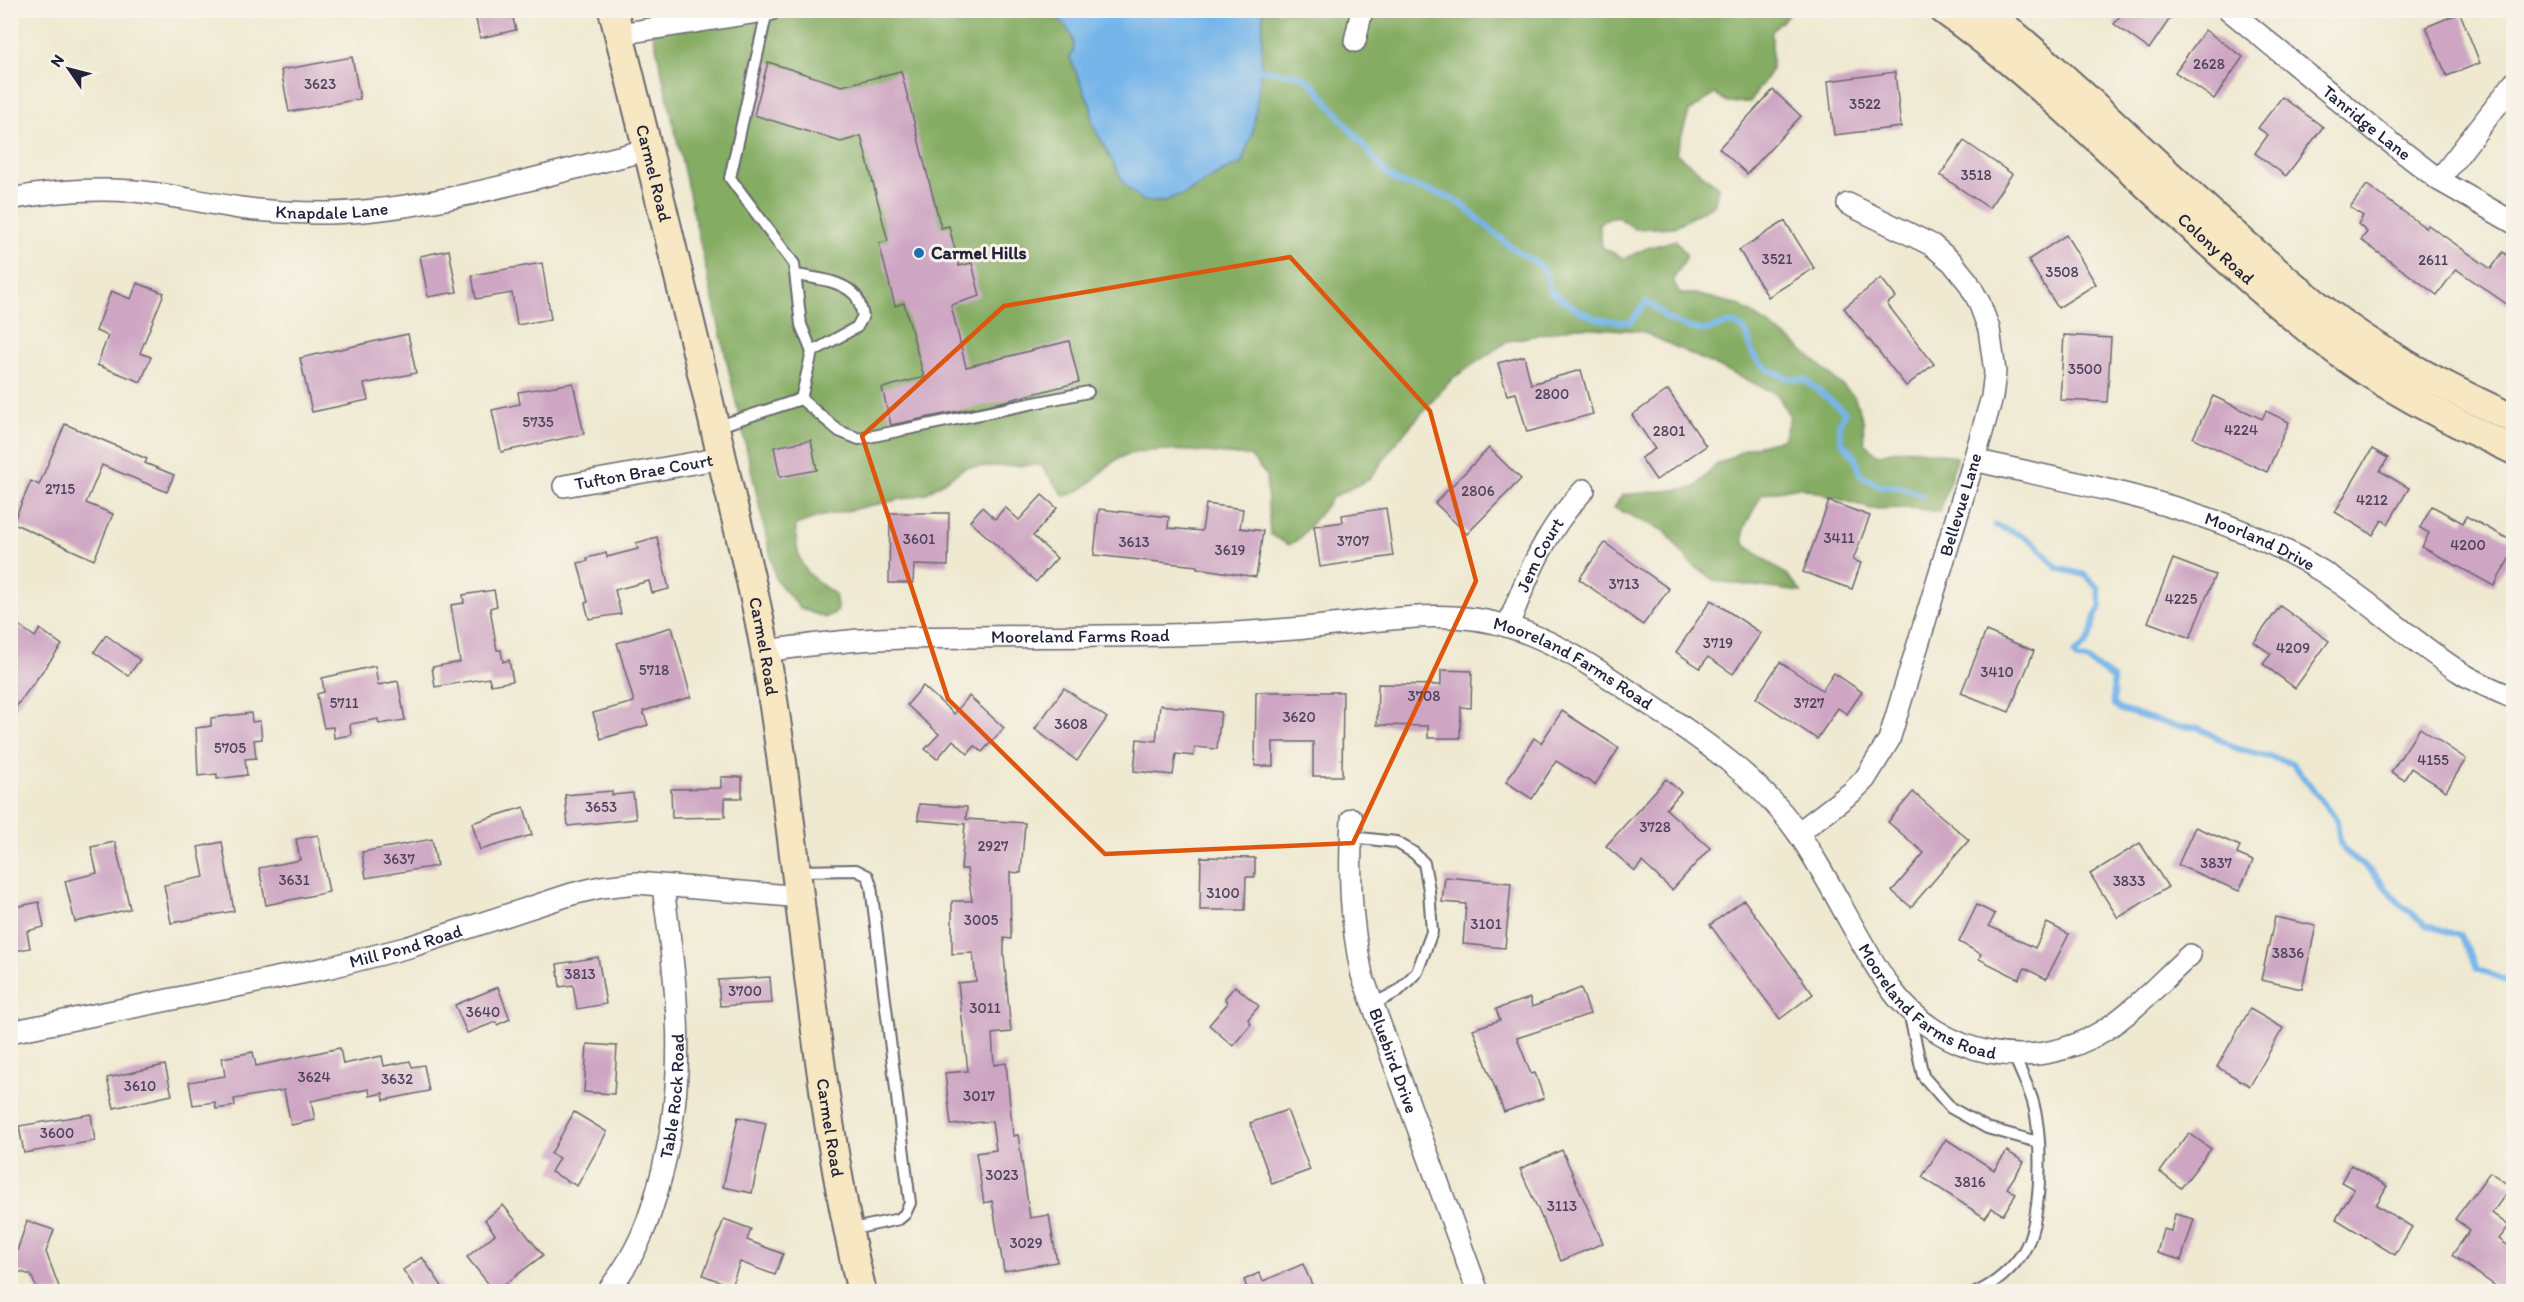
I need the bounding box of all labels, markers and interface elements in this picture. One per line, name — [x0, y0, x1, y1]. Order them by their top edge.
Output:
north arrow — [39, 39, 99, 99]
text: N — [46, 51, 68, 71]
house number: 2628 — [2193, 55, 2225, 73]
house number: 3623 — [304, 75, 336, 93]
street label: Tanridge Lane — [2318, 80, 2415, 165]
house number: 3522 — [1849, 95, 1881, 113]
street label: Carmel Road — [631, 122, 676, 224]
house number: 3518 — [1960, 166, 1992, 184]
street label: Knapdale Lane — [275, 197, 389, 224]
street label: Colony Road — [2173, 208, 2259, 289]
place label: Carmel Hills — [931, 242, 1027, 264]
marker: Carmel Hills — [912, 246, 926, 260]
house number: 3521 — [1762, 250, 1792, 268]
house number: 2611 — [2418, 251, 2448, 269]
house number: 3508 — [2045, 263, 2079, 281]
house number: 3500 — [2068, 360, 2102, 378]
house number: 2800 — [1535, 385, 1569, 403]
house number: 5735 — [522, 413, 554, 431]
house number: 4224 — [2224, 421, 2258, 439]
house number: 2801 — [1653, 422, 1685, 440]
street label: Tufton Brae Court — [573, 449, 715, 495]
street label: Bellevue Lane — [1934, 450, 1986, 559]
house number: 2715 — [45, 480, 75, 498]
house number: 2806 — [1461, 482, 1495, 500]
house number: 4212 — [2356, 491, 2388, 509]
street label: Moorland Drive — [2202, 507, 2319, 576]
street label: Jem Court — [1512, 513, 1569, 595]
house number: 3411 — [1823, 529, 1855, 547]
house number: 3601 — [903, 530, 935, 548]
house number: 3707 — [1337, 532, 1370, 550]
house number: 3613 — [1118, 533, 1150, 551]
house number: 4200 — [2450, 536, 2486, 554]
house number: 3619 — [1215, 541, 1246, 559]
house number: 3713 — [1609, 575, 1639, 593]
house number: 4225 — [2165, 590, 2197, 608]
street label: Carmel Road — [744, 595, 783, 697]
street label: Mooreland Farms Road — [1491, 612, 1657, 715]
street label: Mooreland Farms Road — [991, 624, 1170, 648]
house number: 3719 — [1703, 634, 1733, 652]
house number: 4209 — [2276, 639, 2310, 657]
house number: 5718 — [639, 661, 669, 679]
house number: 3410 — [1980, 663, 2014, 681]
house number: 3708 — [1407, 687, 1441, 705]
house number: 5711 — [329, 694, 359, 712]
house number: 3727 — [1794, 694, 1825, 712]
house number: 3620 — [1282, 708, 1316, 726]
house number: 3608 — [1054, 715, 1088, 733]
house number: 5705 — [214, 739, 246, 757]
house number: 4155 — [2417, 751, 2449, 769]
house number: 3653 — [585, 798, 617, 816]
house number: 3728 — [1639, 818, 1671, 836]
house number: 2927 — [977, 837, 1009, 855]
house number: 3637 — [383, 850, 415, 868]
house number: 3837 — [2200, 854, 2233, 872]
house number: 3631 — [278, 871, 310, 889]
house number: 3833 — [2113, 872, 2145, 890]
house number: 3100 — [1206, 884, 1240, 902]
house number: 3005 — [964, 911, 998, 929]
house number: 3101 — [1470, 915, 1502, 933]
street label: Mill Pond Road — [347, 919, 465, 973]
street label: Mooreland Farms Road — [1854, 939, 1998, 1064]
house number: 3836 — [2272, 944, 2304, 962]
house number: 3813 — [564, 965, 596, 983]
house number: 3700 — [728, 982, 762, 1000]
house number: 3011 — [969, 999, 1001, 1017]
house number: 3640 — [466, 1003, 500, 1021]
street label: Bluebird Drive — [1364, 1005, 1423, 1116]
street label: Table Rock Road — [655, 1033, 689, 1161]
house number: 3624 — [297, 1068, 331, 1086]
house number: 3632 — [381, 1070, 413, 1088]
house number: 3610 — [124, 1077, 156, 1095]
street label: Carmel Road — [812, 1077, 849, 1179]
house number: 3017 — [963, 1087, 995, 1105]
house number: 3600 — [40, 1124, 74, 1142]
house number: 3023 — [985, 1166, 1019, 1184]
house number: 3816 — [1954, 1173, 1986, 1191]
house number: 3113 — [1547, 1197, 1577, 1215]
house number: 3029 — [1009, 1234, 1043, 1252]

